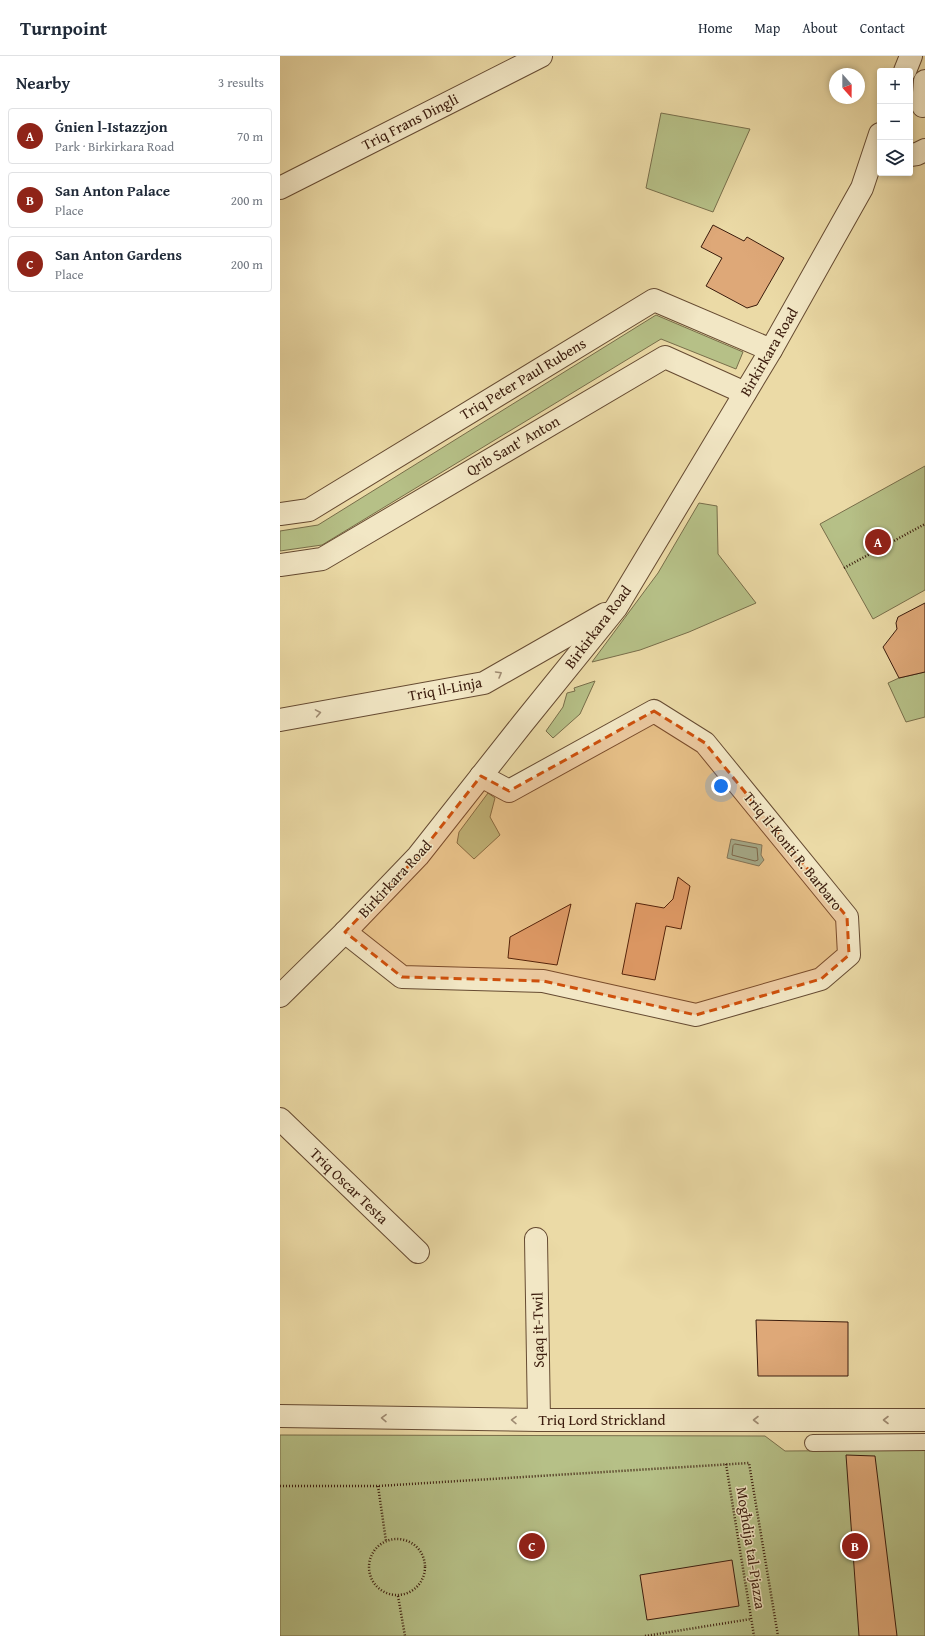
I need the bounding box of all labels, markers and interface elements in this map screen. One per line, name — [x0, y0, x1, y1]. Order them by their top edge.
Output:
text: Turnpoint — [20, 14, 107, 42]
text: Home — [698, 18, 733, 38]
text: Map — [755, 18, 780, 38]
text: About — [802, 18, 838, 38]
text: Contact — [860, 18, 905, 38]
north arrow — [829, 68, 865, 104]
map controls — [877, 68, 913, 176]
button: + — [877, 68, 913, 104]
text: Nearby — [16, 70, 70, 95]
text: 3 results — [218, 73, 264, 92]
street label: Triq Frans Dingli — [358, 88, 462, 155]
button: − — [877, 104, 913, 140]
text: Ġnien l-Istazzjon — [55, 116, 168, 137]
text: A — [26, 127, 34, 146]
text: 70 m — [237, 127, 263, 146]
text: Park · Birkirkara Road — [55, 137, 174, 156]
button: layers — [877, 140, 913, 176]
text: San Anton Palace — [55, 180, 170, 201]
text: B — [26, 191, 34, 210]
text: 200 m — [231, 191, 263, 210]
text: Place — [55, 201, 84, 220]
text: San Anton Gardens — [55, 244, 182, 265]
text: C — [26, 255, 34, 274]
text: 200 m — [231, 255, 263, 274]
text: Place — [55, 265, 84, 284]
street label: Birkirkara Road — [735, 303, 803, 400]
street label: Triq Peter Paul Rubens — [456, 333, 590, 425]
street label: Qrib Sant' Anton — [462, 410, 564, 481]
pin: A — [865, 527, 891, 557]
street label: Birkirkara Road — [559, 581, 636, 673]
street label: Triq il-Linja — [406, 671, 484, 706]
one-way arrow — [495, 672, 502, 679]
one-way arrow — [315, 709, 321, 718]
your location — [711, 776, 731, 796]
street label: Triq il-Konti R. Barbaro — [739, 787, 848, 915]
street label: Birkirkara Road — [353, 835, 436, 922]
street label: Triq Oscar Testa — [306, 1143, 393, 1228]
street label: Sqaq it-Twil — [526, 1292, 549, 1368]
street label: Triq Lord Strickland — [538, 1409, 666, 1430]
one-way arrow — [381, 1414, 387, 1422]
one-way arrow — [511, 1416, 517, 1424]
one-way arrow — [753, 1416, 759, 1424]
one-way arrow — [883, 1416, 889, 1424]
street label: Mogħdija tal-Pjazza — [731, 1485, 772, 1611]
pin: C — [519, 1531, 545, 1561]
pin: B — [842, 1531, 868, 1561]

